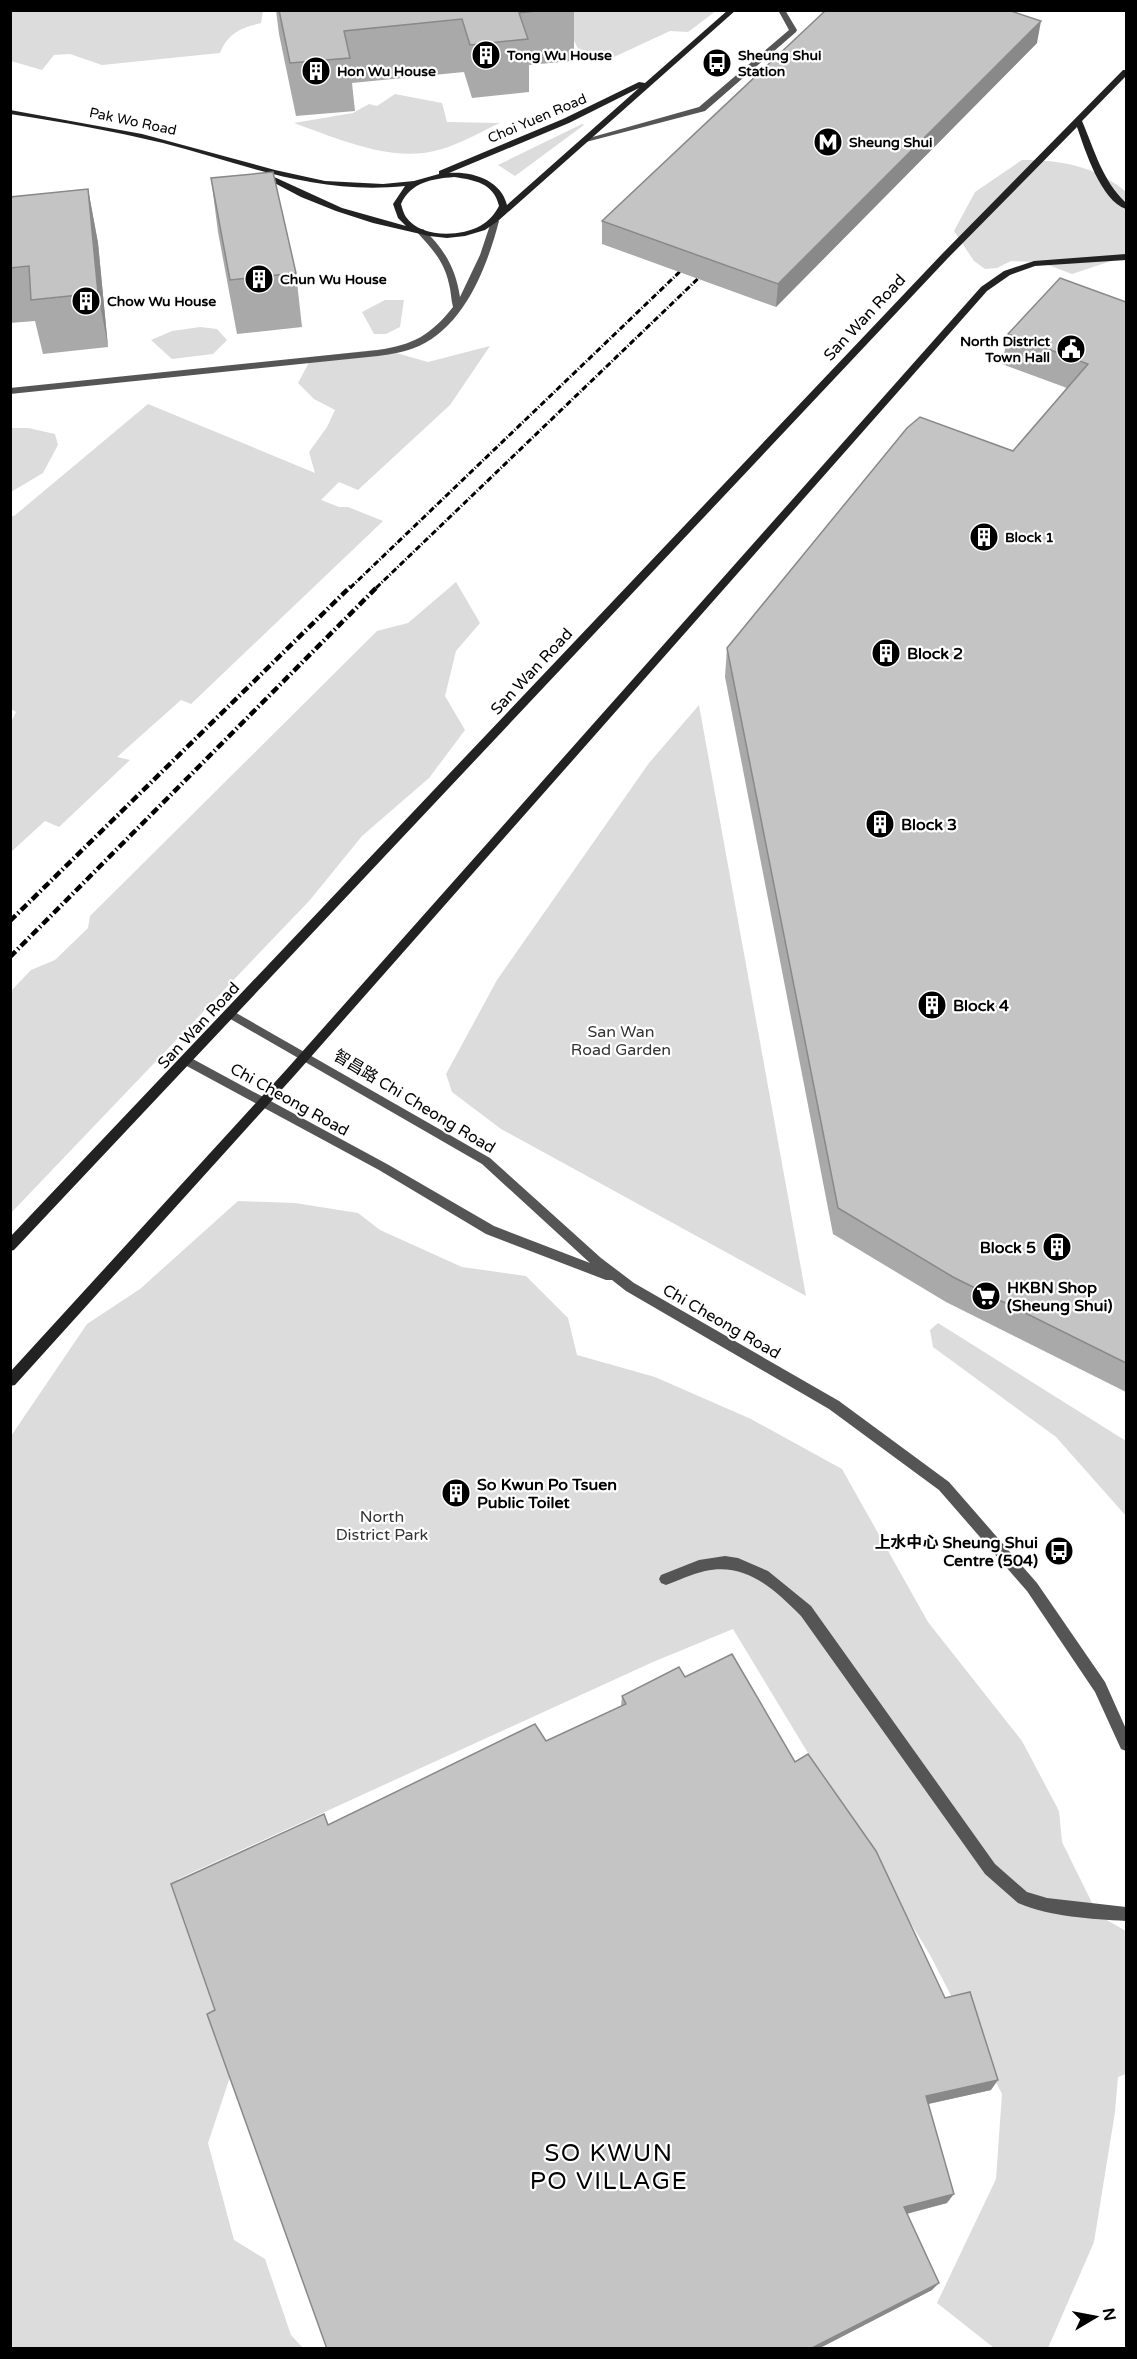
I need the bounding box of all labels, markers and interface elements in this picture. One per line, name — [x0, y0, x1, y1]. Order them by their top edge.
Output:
building icon: Tong Wu House — [470, 39, 502, 71]
place label: Tong Wu House — [506, 47, 612, 64]
bus stop icon: Sheung Shui Station — [701, 47, 733, 79]
place label: Sheung Shui Station — [738, 47, 821, 80]
building icon: Hon Wu House — [300, 55, 332, 87]
place label: Hon Wu House — [337, 63, 436, 80]
street label: Choi Yuen Road — [485, 90, 589, 147]
street label: Pak Wo Road — [88, 104, 178, 139]
metro station icon: Sheung Shui — [812, 126, 844, 158]
place label: Sheung Shui — [849, 134, 932, 151]
building icon: Chun Wu House — [243, 263, 275, 295]
street label: San Wan Road — [819, 270, 910, 365]
place label: Chun Wu House — [280, 271, 387, 288]
building icon: Chow Wu House — [70, 285, 102, 317]
place label: Chow Wu House — [107, 293, 216, 310]
place label: North District Town Hall — [960, 333, 1051, 366]
public building icon: North District Town Hall — [1055, 333, 1087, 365]
building icon: Block 1 — [968, 521, 1000, 553]
place label: Block 1 — [1005, 529, 1054, 546]
street label: San Wan Road — [486, 624, 577, 719]
building icon: Block 2 — [870, 637, 902, 669]
place label: Block 2 — [907, 644, 963, 664]
building icon: Block 3 — [864, 808, 896, 840]
place label: Block 3 — [901, 815, 957, 835]
street label: San Wan Road — [153, 978, 244, 1073]
building icon: Block 4 — [916, 989, 948, 1021]
place label: Block 4 — [953, 996, 1009, 1016]
park label: San Wan Road Garden — [571, 1022, 671, 1060]
street label: 智昌路 Chi Cheong Road — [330, 1046, 499, 1158]
street label: Chi Cheong Road — [227, 1059, 352, 1141]
building icon: Block 5 — [1041, 1231, 1073, 1263]
place label: Block 5 — [980, 1238, 1036, 1258]
place label: HKBN Shop (Sheung Shui) — [1007, 1278, 1112, 1316]
street label: Chi Cheong Road — [659, 1280, 784, 1364]
supermarket icon: HKBN Shop (Sheung Shui) — [970, 1280, 1002, 1312]
place label: So Kwun Po Tsuen Public Toilet — [477, 1475, 617, 1513]
building icon: So Kwun Po Tsuen Public Toilet — [440, 1477, 472, 1509]
park label: North District Park — [336, 1507, 429, 1545]
place label: 上水中心 Sheung Shui Centre (504) — [874, 1533, 1038, 1571]
bus stop icon: 上水中心 Sheung Shui Centre (504) — [1043, 1535, 1075, 1567]
district label: SO KWUN PO VILLAGE — [530, 2139, 688, 2196]
north arrow — [1065, 2287, 1125, 2347]
text: N — [1098, 2307, 1120, 2323]

